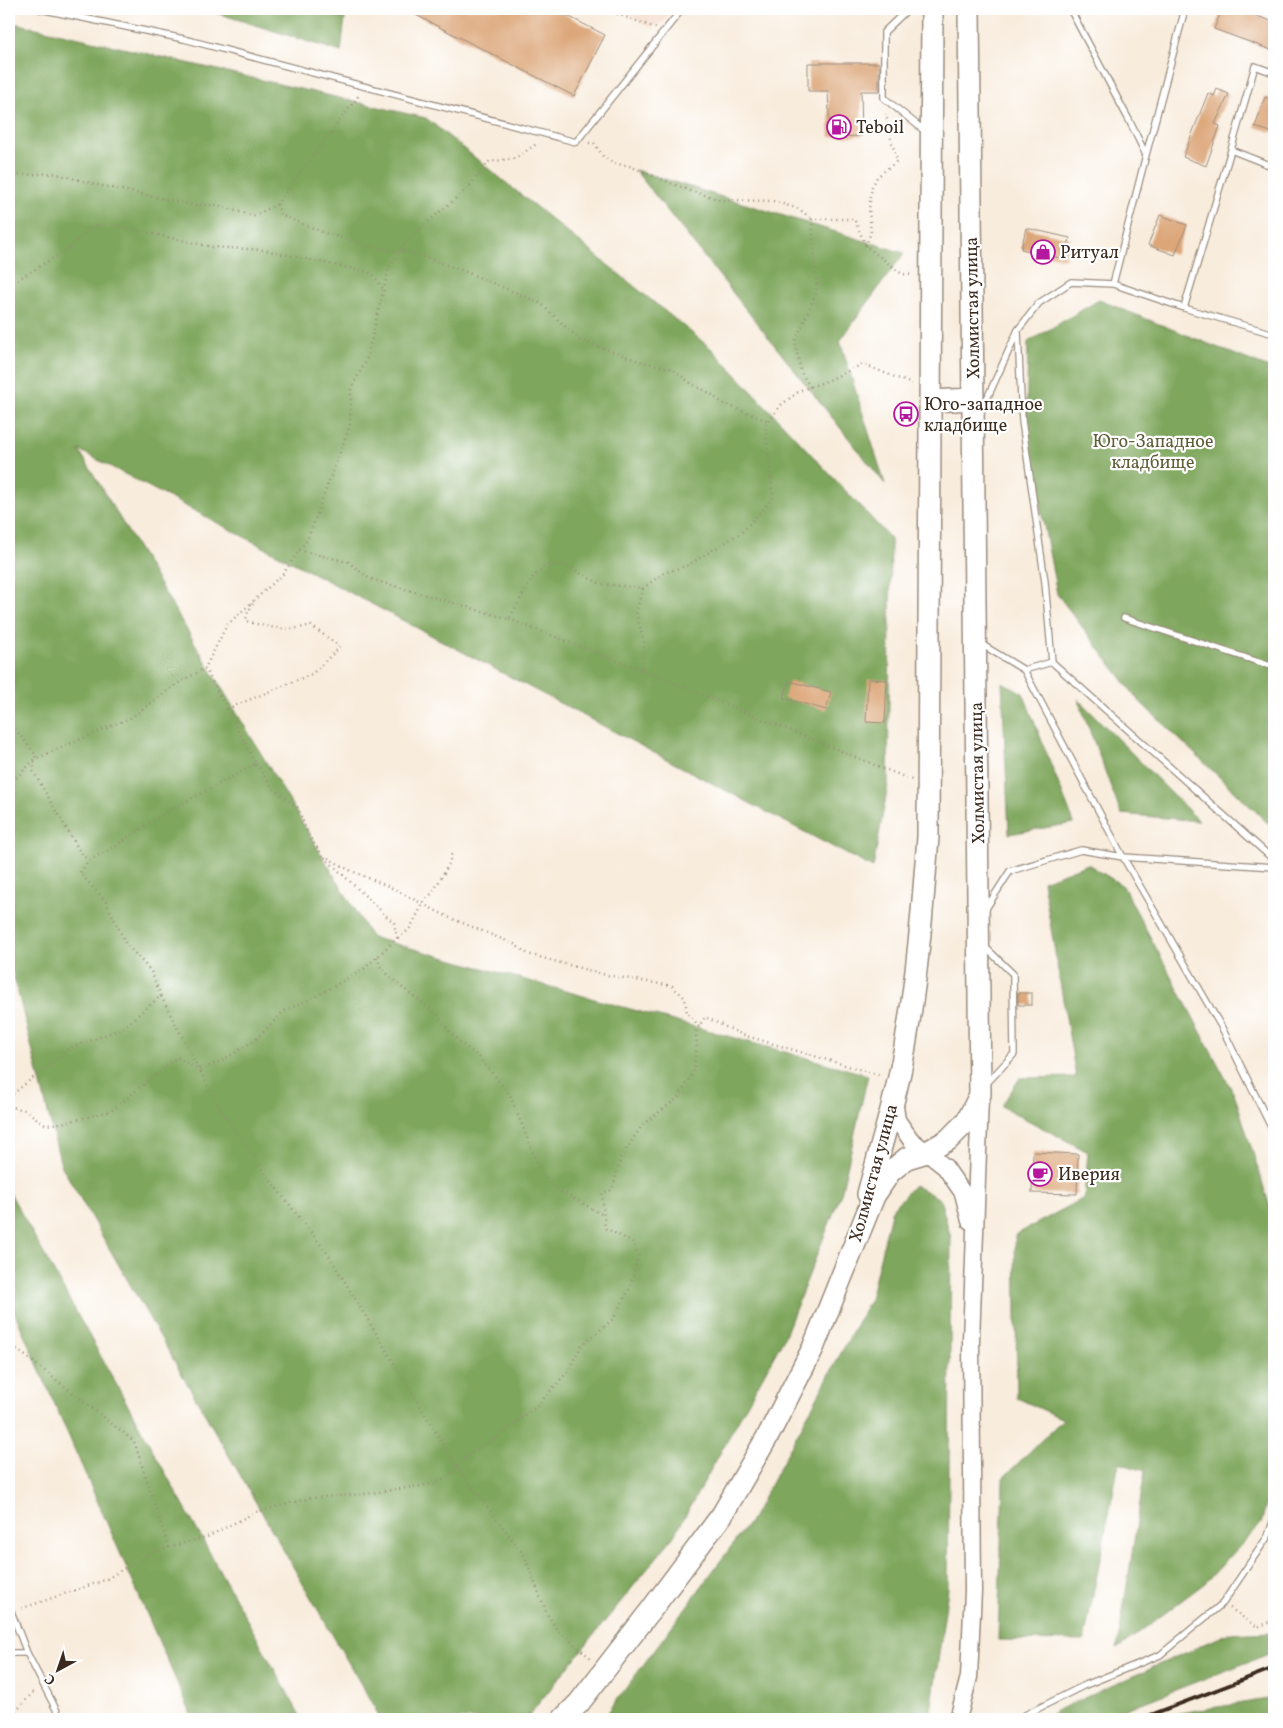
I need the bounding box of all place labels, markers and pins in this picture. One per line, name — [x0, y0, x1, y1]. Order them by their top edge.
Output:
fuel station icon: Teboil — [826, 114, 852, 140]
place label: Teboil — [856, 116, 904, 141]
shop icon: Ритуал — [1030, 239, 1056, 265]
place label: Ритуал — [1060, 241, 1119, 266]
place label: Юго-западное кладбище — [924, 393, 1043, 439]
bus stop icon: Юго-западное кладбище — [893, 401, 919, 427]
cafe icon: Иверия — [1027, 1161, 1053, 1187]
place label: Иверия — [1058, 1163, 1120, 1188]

